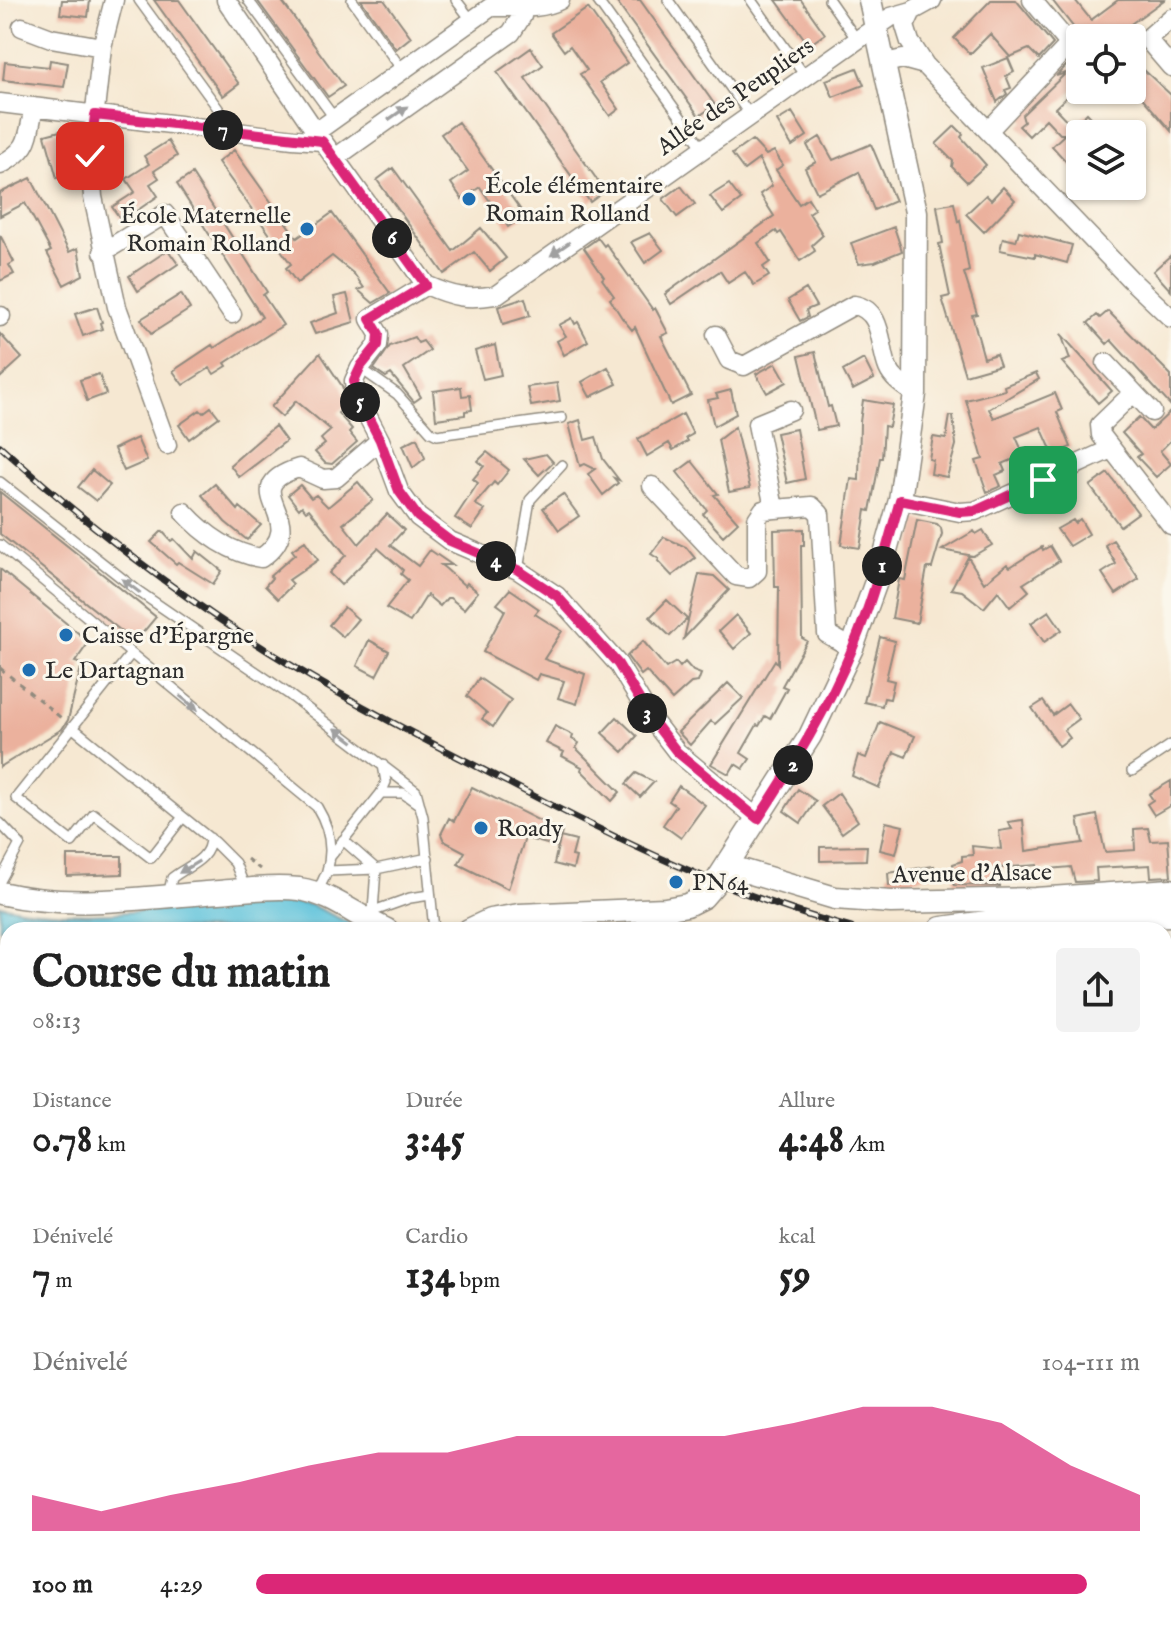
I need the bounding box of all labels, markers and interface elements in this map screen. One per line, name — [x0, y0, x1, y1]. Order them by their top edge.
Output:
map controls — [1066, 24, 1146, 200]
button: locate — [1066, 24, 1146, 104]
street label: Allée des Peupliers — [650, 31, 821, 164]
one-way arrow — [388, 106, 409, 121]
pin: 7 — [203, 110, 243, 150]
text: 7 — [218, 116, 228, 144]
button: layers — [1066, 120, 1146, 200]
pin — [56, 122, 124, 190]
icon: check — [68, 134, 112, 178]
place label: École élémentaire Romain Rolland — [485, 171, 663, 230]
marker: École élémentaire Romain Rolland — [460, 190, 478, 208]
place label: École Maternelle Romain Rolland — [120, 201, 291, 260]
pin: 6 — [372, 218, 412, 258]
marker: École Maternelle Romain Rolland — [298, 220, 316, 238]
text: 6 — [387, 224, 397, 252]
one-way arrow — [550, 241, 571, 256]
pin: 5 — [340, 382, 380, 422]
text: 5 — [356, 388, 364, 416]
pin — [1009, 446, 1077, 514]
icon: arrive — [1021, 458, 1065, 502]
pin: 4 — [476, 541, 516, 581]
pin: 1 — [862, 546, 902, 586]
text: 4 — [491, 547, 501, 575]
text: 1 — [878, 552, 886, 580]
one-way arrow — [121, 578, 141, 594]
place label: Caisse d'Épargne — [82, 621, 254, 652]
marker: Caisse d'Épargne — [57, 626, 75, 644]
place label: Le Dartagnan — [45, 656, 185, 687]
marker: Le Dartagnan — [20, 661, 38, 679]
pin: 3 — [627, 693, 667, 733]
one-way arrow — [178, 694, 198, 711]
text: 3 — [643, 699, 651, 727]
one-way arrow — [333, 728, 354, 744]
pin: 2 — [773, 745, 813, 785]
text: 2 — [788, 751, 798, 779]
place label: Roady — [497, 814, 563, 845]
marker: Roady — [472, 819, 490, 837]
street label: Avenue d'Alsace — [891, 858, 1052, 891]
one-way arrow — [178, 859, 200, 873]
place label: PN64 — [692, 868, 749, 899]
marker: PN64 — [667, 873, 685, 891]
text: Course du matin — [32, 946, 330, 1002]
button: share — [1056, 948, 1140, 1032]
text: 08:13 — [32, 1004, 81, 1037]
text: Distance — [32, 1087, 112, 1115]
text: Durée — [405, 1087, 463, 1115]
text: Allure — [779, 1087, 835, 1115]
text: 0.78 — [32, 1115, 93, 1166]
text: 3:45 — [405, 1115, 465, 1166]
text: 4:48 — [779, 1115, 844, 1166]
text: km — [93, 1131, 126, 1159]
text: /km — [844, 1131, 885, 1159]
text: Dénivelé — [32, 1223, 113, 1251]
text: Cardio — [405, 1223, 468, 1251]
text: kcal — [779, 1223, 815, 1251]
text: 7 — [32, 1251, 51, 1302]
text: 134 — [405, 1251, 455, 1302]
text: 59 — [779, 1251, 811, 1302]
text: m — [51, 1267, 73, 1295]
text: bpm — [455, 1267, 500, 1295]
text: Dénivelé — [32, 1346, 128, 1379]
text: 104–111 m — [1041, 1346, 1140, 1379]
text: 100 m — [32, 1568, 93, 1601]
text: 4:29 — [160, 1568, 203, 1601]

